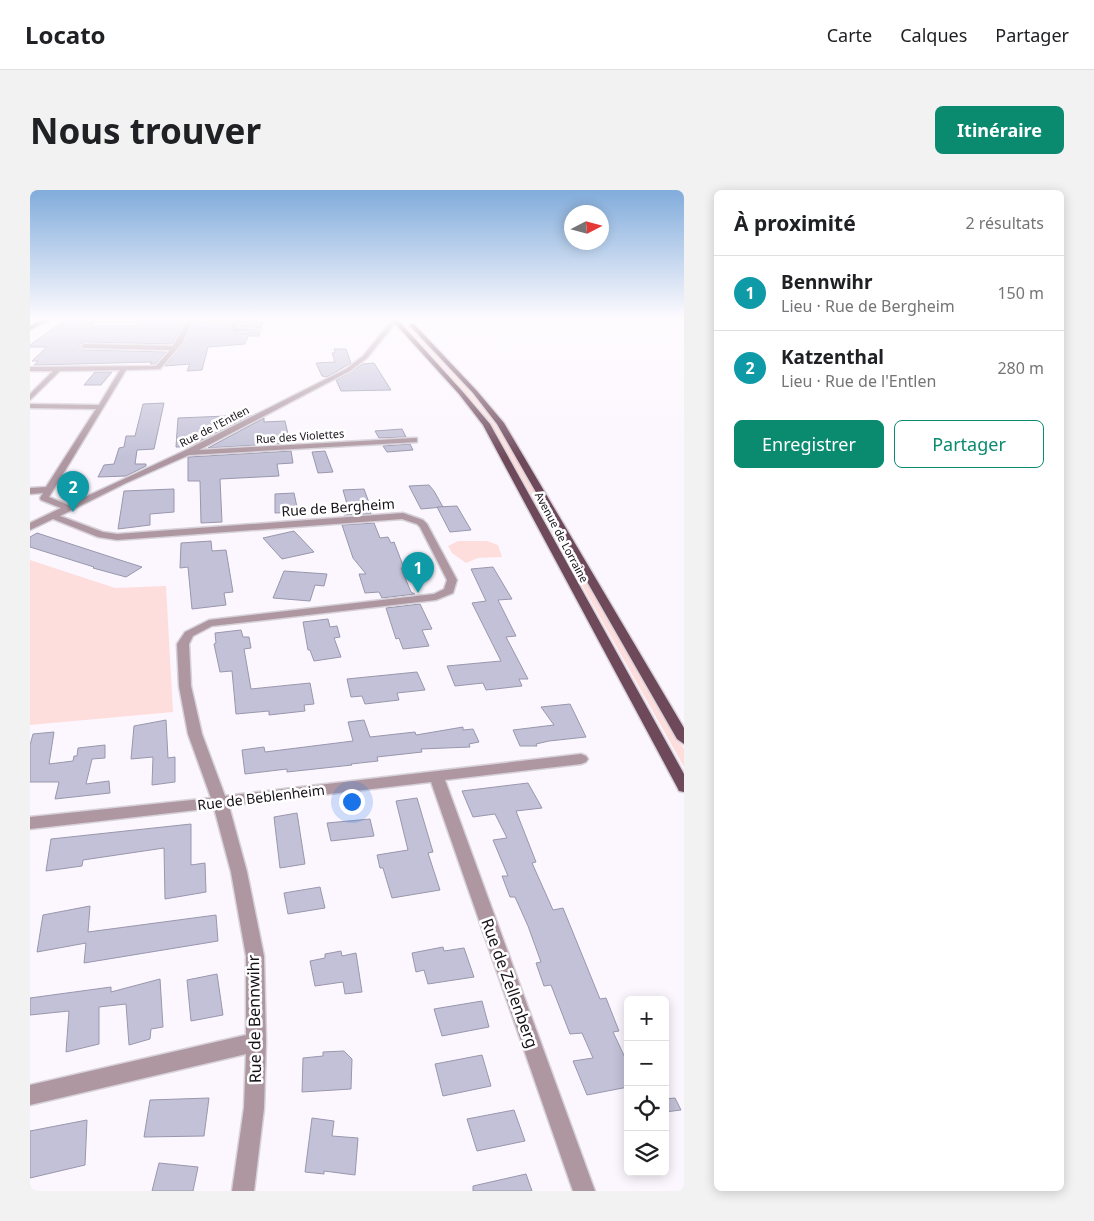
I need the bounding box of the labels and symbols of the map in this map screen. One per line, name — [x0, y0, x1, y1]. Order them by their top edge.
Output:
north arrow — [564, 205, 609, 250]
street label: Rue de l'Entlen — [176, 402, 252, 450]
street label: Rue des Violettes — [255, 425, 345, 447]
pin: 2 — [57, 471, 89, 512]
street label: Avenue de Lorraine — [532, 489, 592, 585]
street label: Rue de Bergheim — [281, 494, 395, 520]
pin: 1 — [402, 552, 434, 593]
street label: Rue de Beblenheim — [196, 780, 326, 814]
your location — [339, 789, 365, 815]
street label: Rue de Zellenberg — [476, 915, 544, 1051]
street label: Rue de Bennwihr — [242, 954, 266, 1083]

